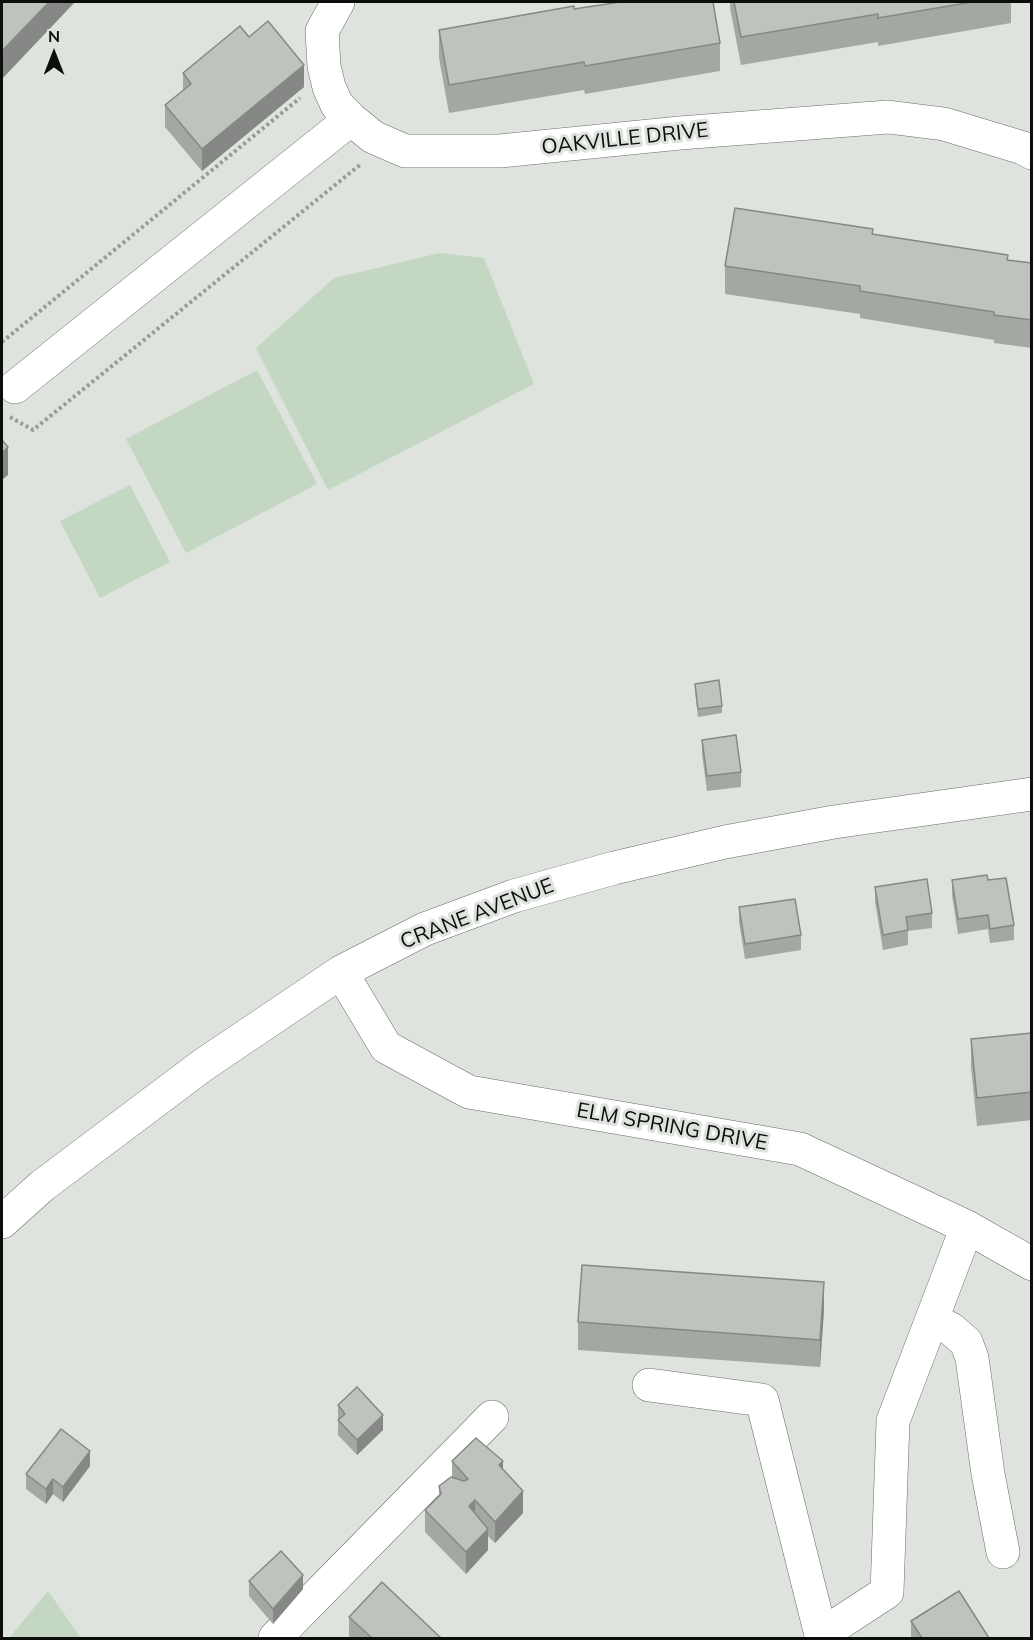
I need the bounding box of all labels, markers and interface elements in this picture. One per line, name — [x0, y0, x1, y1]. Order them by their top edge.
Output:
north arrow — [24, 24, 84, 84]
text: N — [48, 26, 60, 46]
street label: OAKVILLE DRIVE — [540, 118, 710, 160]
street label: CRANE AVENUE — [397, 873, 557, 955]
street label: ELM SPRING DRIVE — [575, 1098, 769, 1156]

